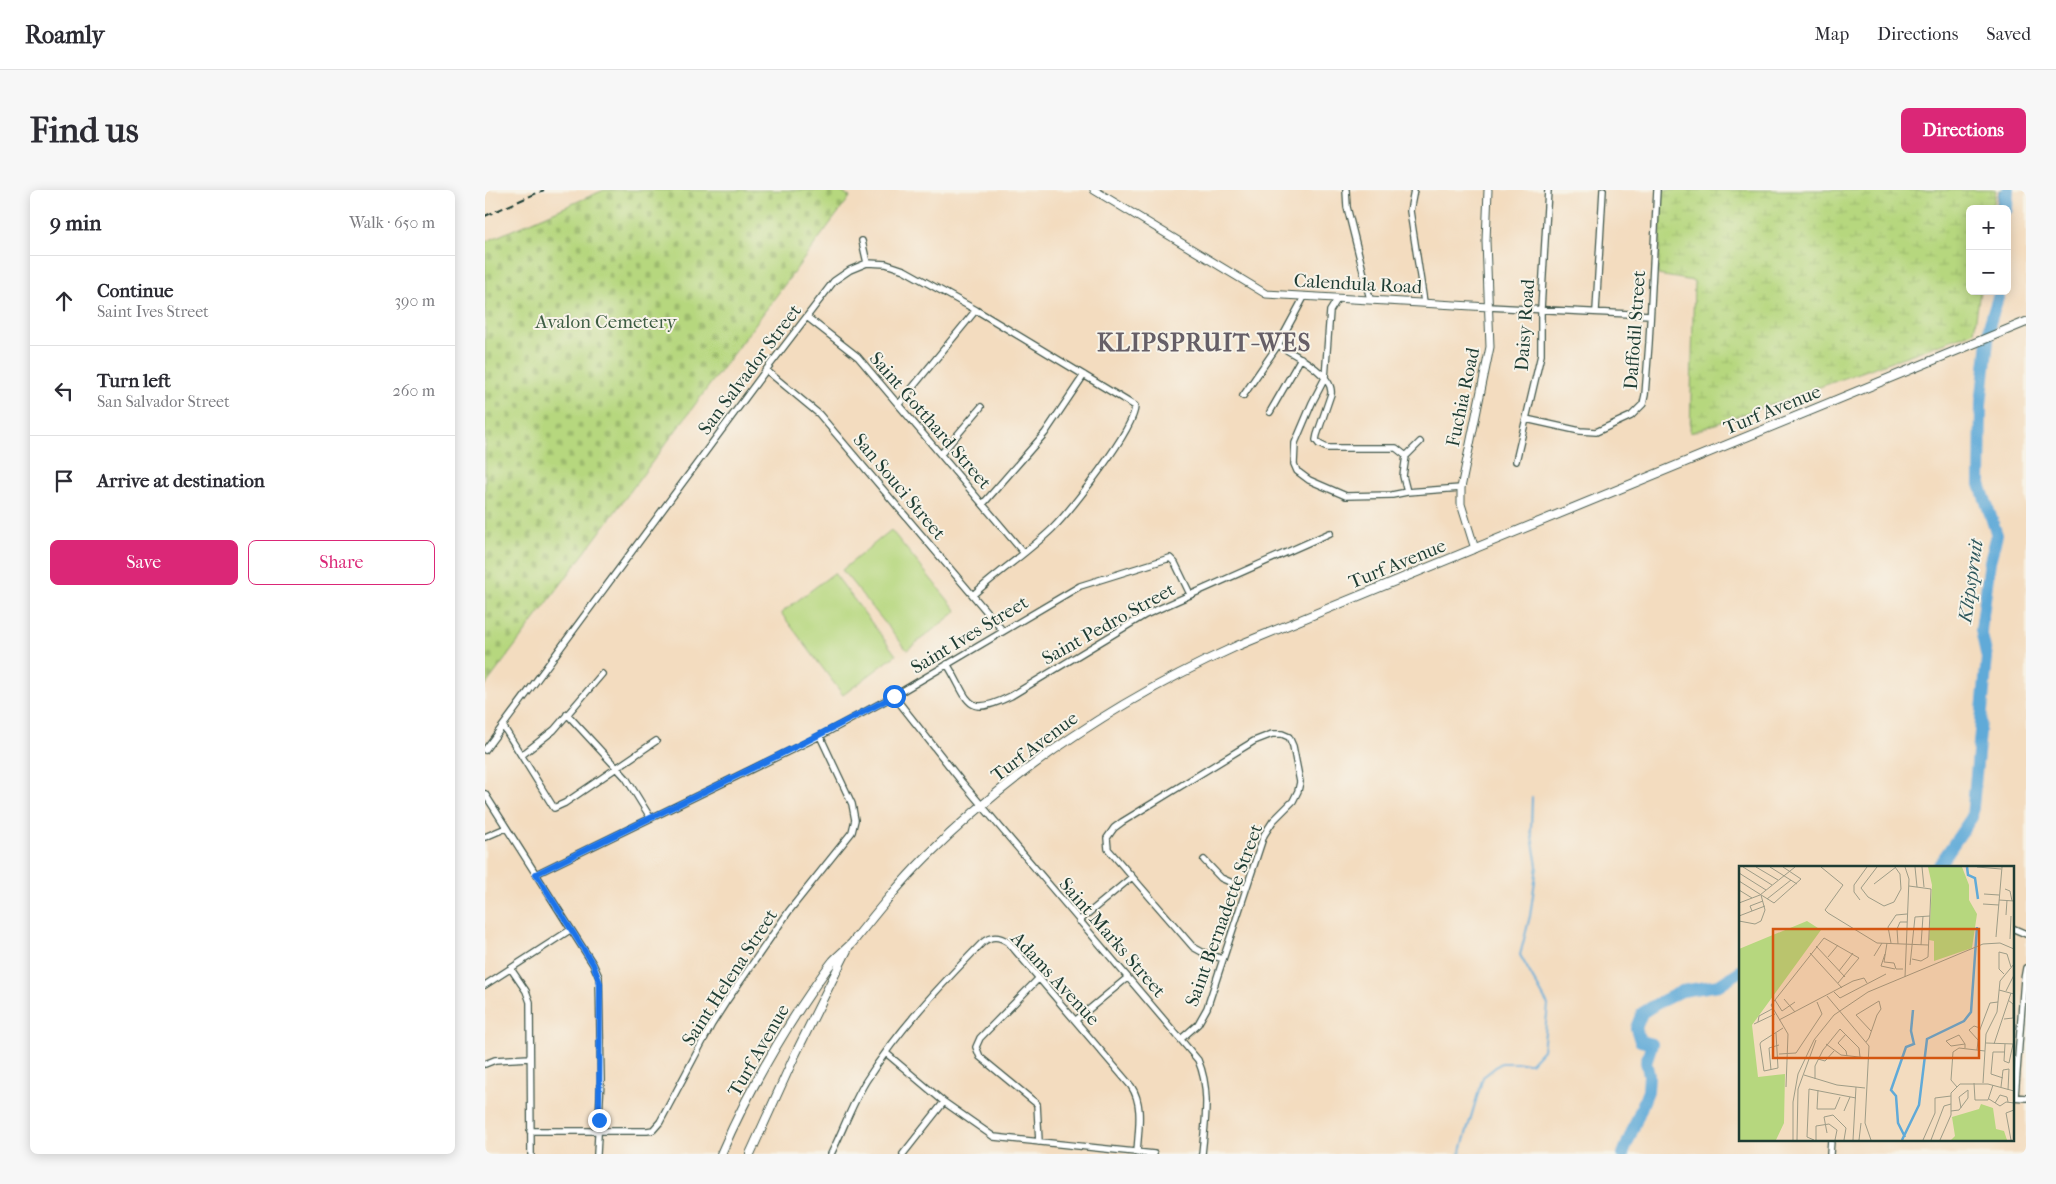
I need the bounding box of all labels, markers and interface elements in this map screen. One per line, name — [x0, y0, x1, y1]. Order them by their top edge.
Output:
text: Roamly — [25, 21, 104, 49]
text: Map — [1815, 24, 1849, 45]
text: Directions — [1877, 24, 1958, 45]
text: Saved — [1986, 24, 2031, 45]
button: Directions — [1901, 108, 2026, 153]
text: Find us — [30, 110, 139, 151]
map controls — [1966, 205, 2011, 295]
button: + — [1966, 205, 2011, 250]
text: 9 min — [50, 211, 101, 235]
text: Walk · 650 m — [349, 213, 435, 232]
button: − — [1966, 250, 2011, 295]
street label: Daffodil Street — [1620, 269, 1650, 390]
street label: Calendula Road — [1293, 270, 1423, 298]
street label: Daisy Road — [1511, 278, 1539, 372]
text: Continue — [97, 280, 173, 302]
icon: ahead — [50, 287, 78, 315]
text: 390 m — [394, 291, 435, 310]
street label: San Salvador Street — [694, 300, 806, 439]
text: Saint Ives Street — [97, 302, 209, 321]
park label: Avalon Cemetery — [534, 311, 678, 333]
district label: KLIPSPRUIT-WES — [1097, 329, 1311, 357]
street label: Fuchia Road — [1442, 345, 1484, 449]
street label: Saint Gotthard Street — [865, 348, 996, 494]
text: Turn left — [97, 370, 171, 392]
icon: left — [50, 377, 78, 405]
street label: Turf Avenue — [1721, 380, 1824, 439]
text: 260 m — [393, 381, 435, 400]
text: San Salvador Street — [97, 392, 230, 411]
street label: San Souci Street — [848, 429, 950, 544]
icon: arrive — [50, 467, 78, 495]
text: Arrive at destination — [97, 470, 265, 492]
street label: Turf Avenue — [1346, 534, 1449, 593]
water label: Klipspruit — [1953, 536, 1988, 626]
button: Save — [50, 540, 238, 585]
button: Share — [248, 540, 435, 585]
street label: Saint Pedro Street — [1038, 578, 1179, 670]
street label: Saint Ives Street — [907, 591, 1032, 678]
route start — [883, 685, 906, 708]
street label: Turf Avenue — [987, 707, 1082, 787]
street label: Saint Bernadette Street — [1181, 821, 1267, 1010]
inset map — [1739, 866, 2013, 1142]
street label: Saint Marks Street — [1054, 873, 1170, 1002]
street label: Saint Helena Street — [677, 905, 782, 1050]
street label: Adams Avenue — [1006, 927, 1104, 1030]
street label: Turf Avenue — [724, 1000, 794, 1101]
route end — [588, 1109, 611, 1132]

